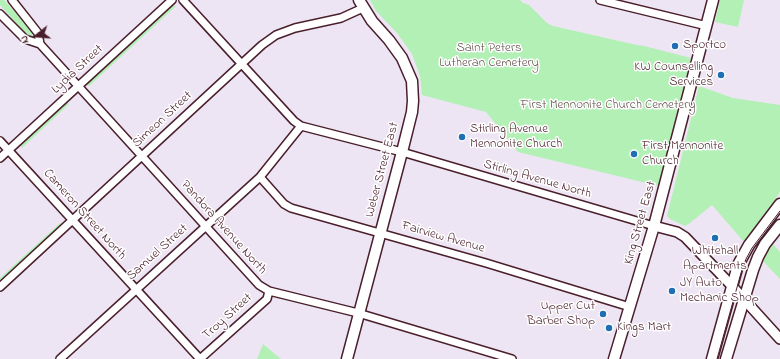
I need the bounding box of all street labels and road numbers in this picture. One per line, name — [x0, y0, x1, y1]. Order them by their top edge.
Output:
street label: Lydia Street — [49, 42, 107, 98]
street label: Simeon Street — [130, 88, 196, 152]
street label: Weber Street East — [363, 121, 403, 219]
street label: Stirling Avenue North — [481, 157, 593, 203]
street label: Cameron Street North — [39, 166, 129, 264]
street label: Pandora Avenue North — [177, 178, 269, 278]
street label: King Street East — [622, 179, 660, 267]
street label: Fairview Avenue — [400, 219, 486, 257]
street label: Samuel Street — [124, 221, 192, 285]
street label: Troy Street — [200, 291, 256, 343]

